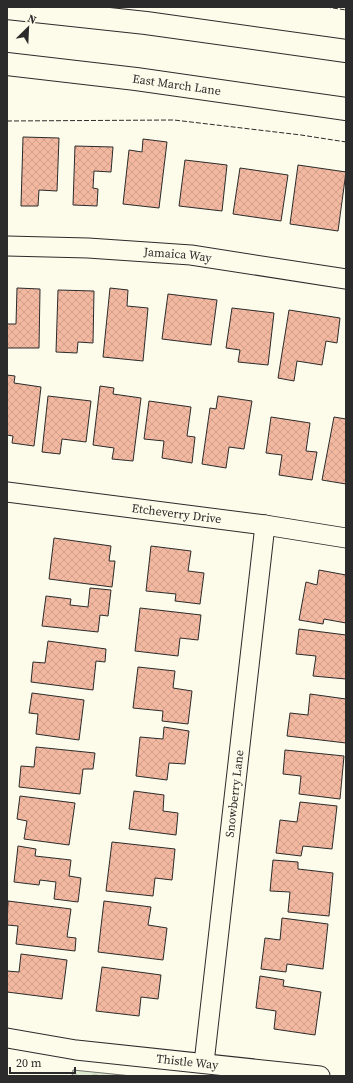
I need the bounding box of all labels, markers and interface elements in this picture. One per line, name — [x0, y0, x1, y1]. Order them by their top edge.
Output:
north arrow — [8, 8, 48, 48]
text: N — [25, 11, 39, 28]
street label: East March Lane — [131, 71, 222, 99]
street label: Jamaica Way — [142, 244, 214, 266]
street label: Etcheverry Drive — [131, 500, 222, 527]
street label: Snowberry Lane — [222, 749, 247, 838]
scale bar — [10, 1049, 75, 1075]
street label: Thistle Way — [156, 1051, 220, 1073]
text: 20 m — [16, 1055, 42, 1071]

